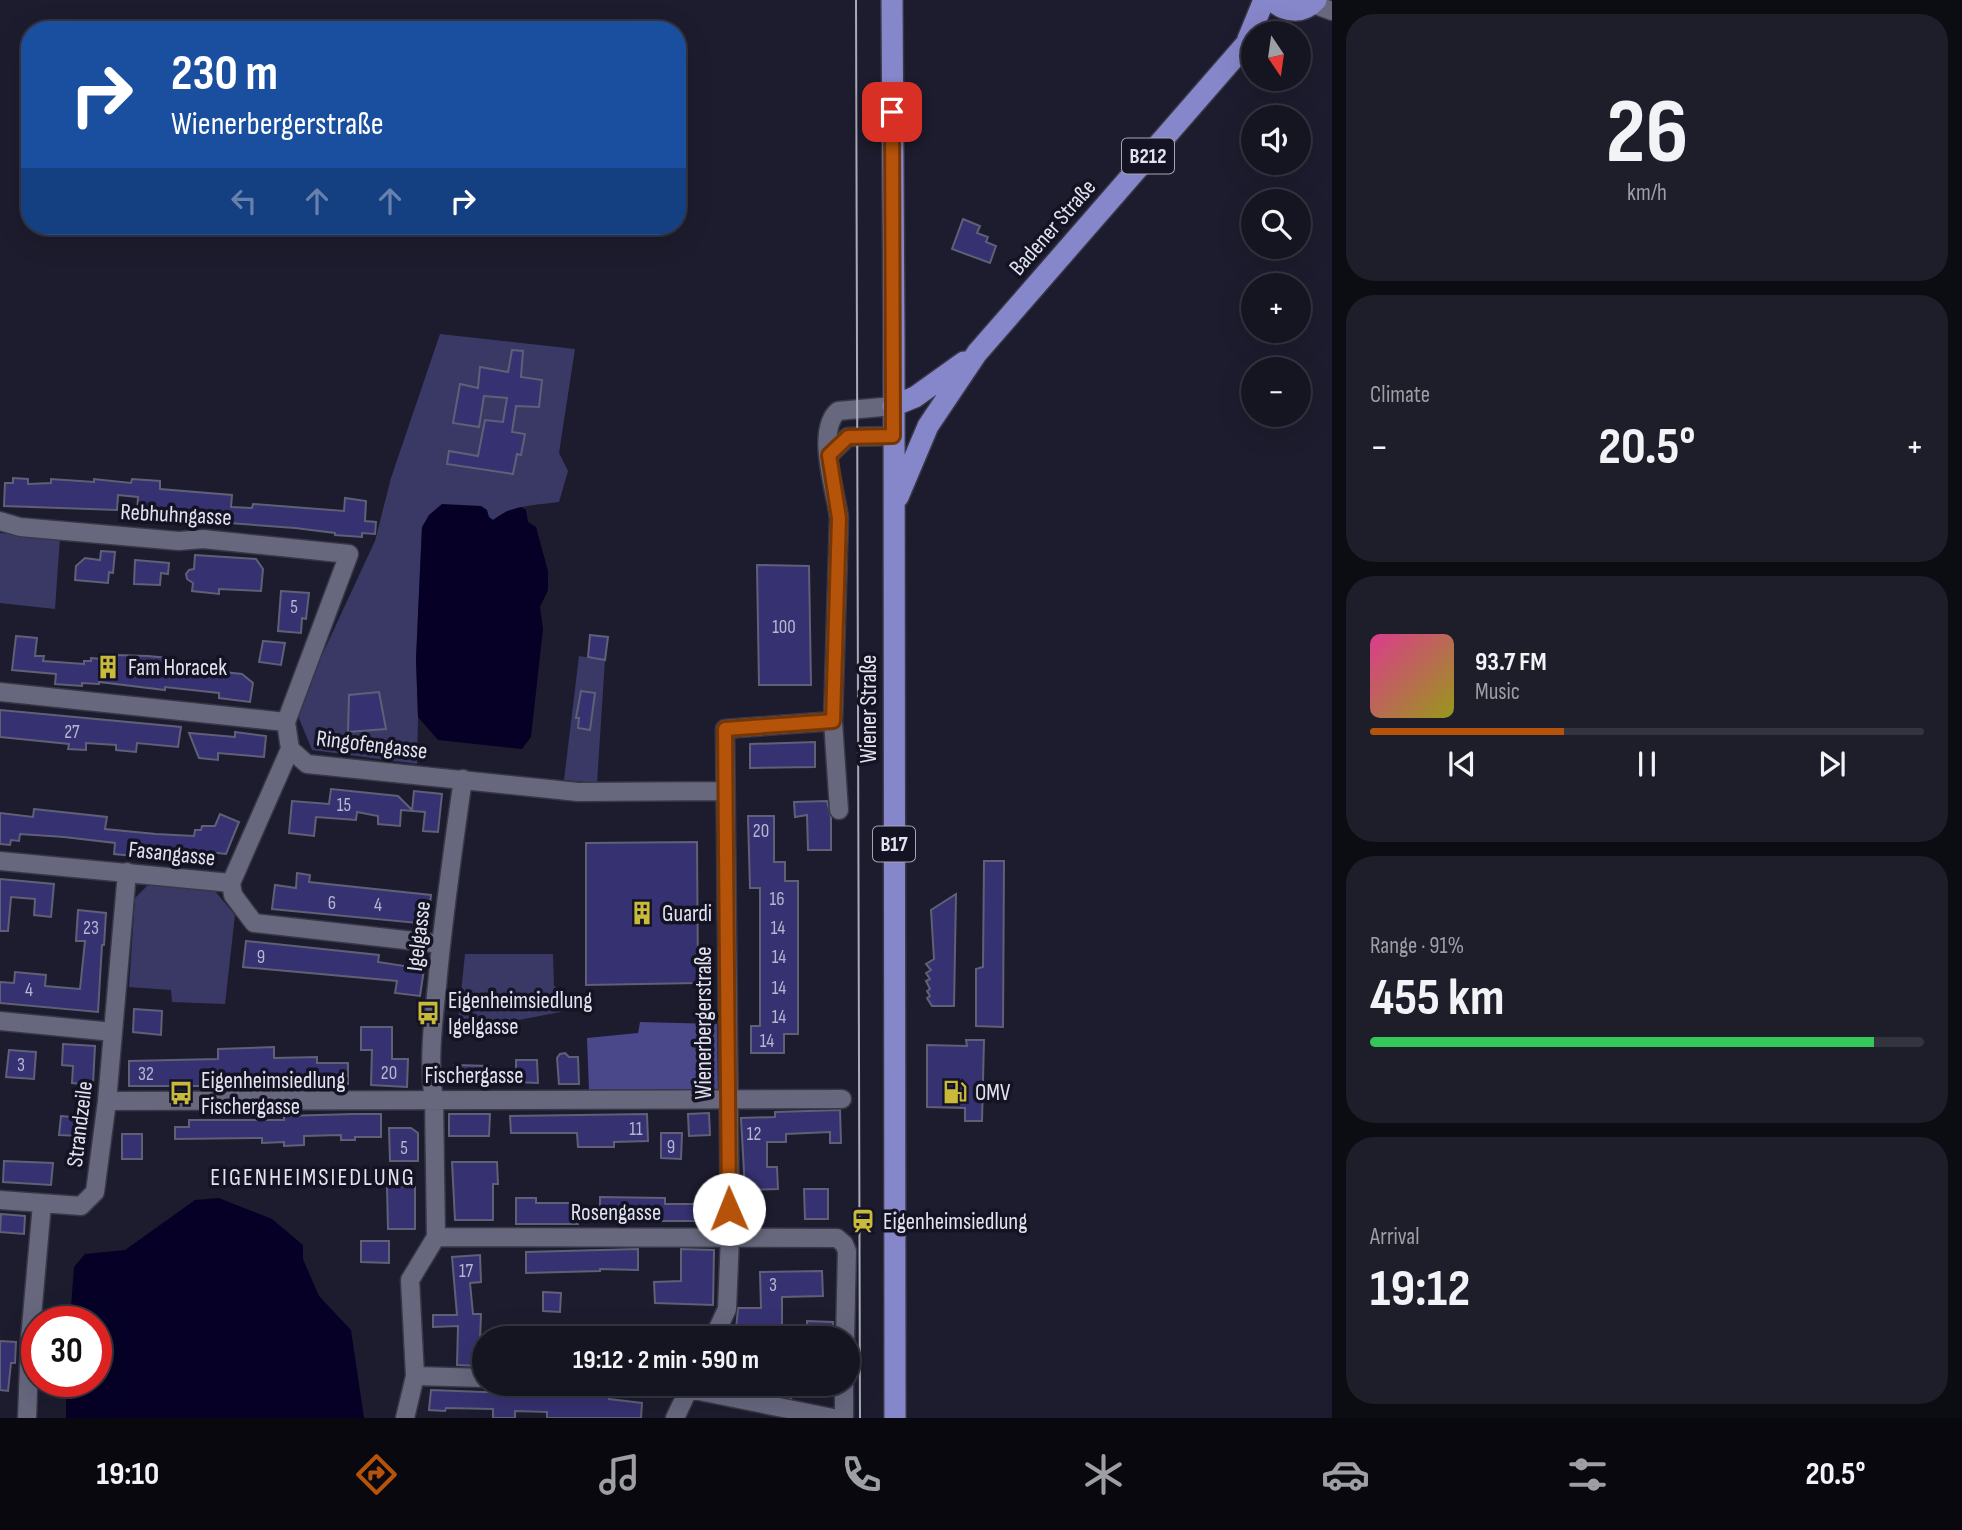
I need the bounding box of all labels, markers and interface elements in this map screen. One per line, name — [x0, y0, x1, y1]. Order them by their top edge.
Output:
north arrow — [1241, 21, 1311, 91]
map controls — [1241, 21, 1311, 427]
text: 230 m — [171, 45, 278, 104]
icon: right — [56, 49, 147, 140]
text: 26 — [1606, 79, 1688, 188]
pin — [862, 82, 922, 142]
icon: arrive — [873, 93, 911, 131]
text: Wienerbergerstraße — [171, 105, 384, 144]
button: sound — [1241, 105, 1311, 175]
road number: B212 — [1122, 138, 1174, 174]
street label: Badener Straße — [1003, 174, 1102, 281]
text: km/h — [1627, 179, 1667, 207]
icon: left — [225, 182, 263, 220]
icon: ahead — [298, 182, 336, 220]
icon: ahead — [371, 182, 409, 220]
icon: right — [444, 182, 482, 220]
button: search — [1241, 189, 1311, 259]
button: + — [1241, 273, 1311, 343]
button: − — [1241, 357, 1311, 427]
text: Climate — [1370, 381, 1430, 409]
text: 20.5° — [1598, 416, 1696, 479]
text: − — [1370, 425, 1389, 470]
text: + — [1905, 425, 1924, 470]
street label: Rebhuhngasse — [120, 498, 232, 532]
house number: 5 — [290, 596, 298, 619]
house number: 100 — [772, 616, 796, 639]
text: 93.7 FM — [1475, 647, 1547, 678]
building icon: Fam Horacek — [94, 653, 122, 681]
place label: Fam Horacek — [128, 654, 227, 682]
street label: Wiener Straße — [855, 655, 883, 763]
text: Music — [1475, 678, 1520, 706]
house number: 27 — [64, 721, 80, 744]
street label: Ringofengasse — [315, 724, 429, 766]
icon: previous — [1443, 745, 1481, 783]
icon: pause — [1628, 745, 1666, 783]
icon: next — [1813, 745, 1851, 783]
house number: 15 — [337, 794, 351, 817]
house number: 20 — [753, 820, 769, 843]
road number: B17 — [873, 826, 915, 862]
street label: Fasangasse — [127, 836, 217, 872]
house number: 16 — [770, 888, 784, 911]
house number: 6 — [328, 892, 336, 915]
house number: 4 — [374, 894, 382, 917]
street label: Igelgasse — [401, 899, 437, 973]
building icon: Guardi — [628, 899, 656, 927]
place label: Guardi — [662, 900, 712, 928]
house number: 23 — [83, 917, 99, 940]
house number: 14 — [771, 917, 785, 940]
text: Range · 91% — [1370, 932, 1464, 960]
house number: 9 — [257, 946, 265, 969]
house number: 14 — [772, 946, 786, 969]
street label: Wienerbergerstraße — [690, 947, 718, 1099]
text: 455 km — [1370, 967, 1504, 1030]
house number: 14 — [772, 977, 786, 1000]
house number: 4 — [25, 979, 33, 1002]
place label: Eigenheimsiedlung Igelgasse — [448, 987, 592, 1041]
bus stop icon: Eigenheimsiedlung Igelgasse — [414, 999, 442, 1027]
house number: 14 — [772, 1006, 786, 1029]
house number: 14 — [760, 1030, 774, 1053]
house number: 3 — [17, 1054, 25, 1077]
house number: 20 — [381, 1062, 397, 1085]
street label: Fischergasse — [424, 1062, 524, 1090]
house number: 32 — [138, 1063, 154, 1086]
place label: Eigenheimsiedlung Fischergasse — [201, 1067, 345, 1121]
fuel station icon: OMV — [941, 1078, 969, 1106]
bus stop icon: Eigenheimsiedlung Fischergasse — [167, 1079, 195, 1107]
place label: OMV — [975, 1079, 1011, 1107]
street label: Strandzeile — [61, 1080, 99, 1169]
house number: 11 — [629, 1118, 643, 1141]
house number: 12 — [747, 1123, 761, 1146]
house number: 9 — [667, 1136, 675, 1159]
house number: 5 — [400, 1137, 408, 1160]
district label: EIGENHEIMSIEDLUNG — [210, 1163, 416, 1192]
position arrow — [692, 1172, 766, 1246]
street label: Rosengasse — [571, 1199, 661, 1227]
station icon: Eigenheimsiedlung — [849, 1207, 877, 1235]
place label: Eigenheimsiedlung — [883, 1208, 1027, 1236]
text: Arrival — [1370, 1223, 1419, 1251]
text: 19:12 — [1370, 1258, 1470, 1321]
house number: 17 — [459, 1260, 474, 1283]
house number: 3 — [769, 1274, 777, 1297]
speed limit sign: 30 — [21, 1306, 112, 1397]
text: 19:12 · 2 min · 590 m — [573, 1345, 759, 1376]
icon: directions — [352, 1450, 401, 1499]
icon: music — [595, 1450, 644, 1499]
icon: phone — [837, 1450, 886, 1499]
icon: climate — [1079, 1450, 1128, 1499]
icon: car — [1321, 1450, 1370, 1499]
icon: filters — [1563, 1450, 1612, 1499]
text: 19:10 — [97, 1455, 159, 1494]
text: 20.5° — [1806, 1455, 1865, 1494]

